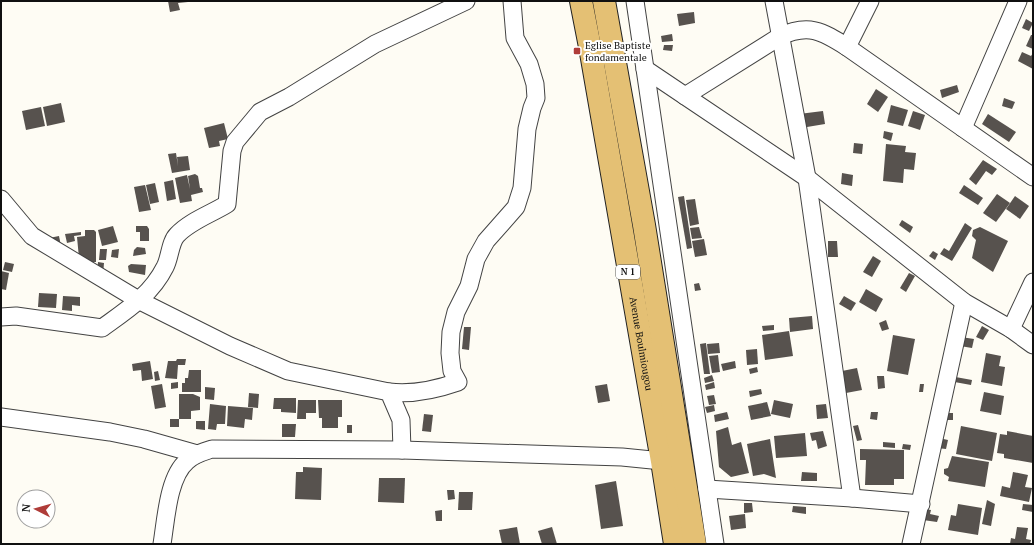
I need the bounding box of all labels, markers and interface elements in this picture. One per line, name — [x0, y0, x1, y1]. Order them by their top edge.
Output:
place label: Eglise Baptiste fondamentale — [585, 39, 650, 64]
marker: Eglise Baptiste fondamentale — [572, 46, 582, 56]
road number: N 1 — [616, 265, 640, 279]
street label: Avenue Boulmiougou — [627, 296, 656, 392]
north arrow — [16, 489, 56, 529]
text: N — [19, 502, 34, 513]

